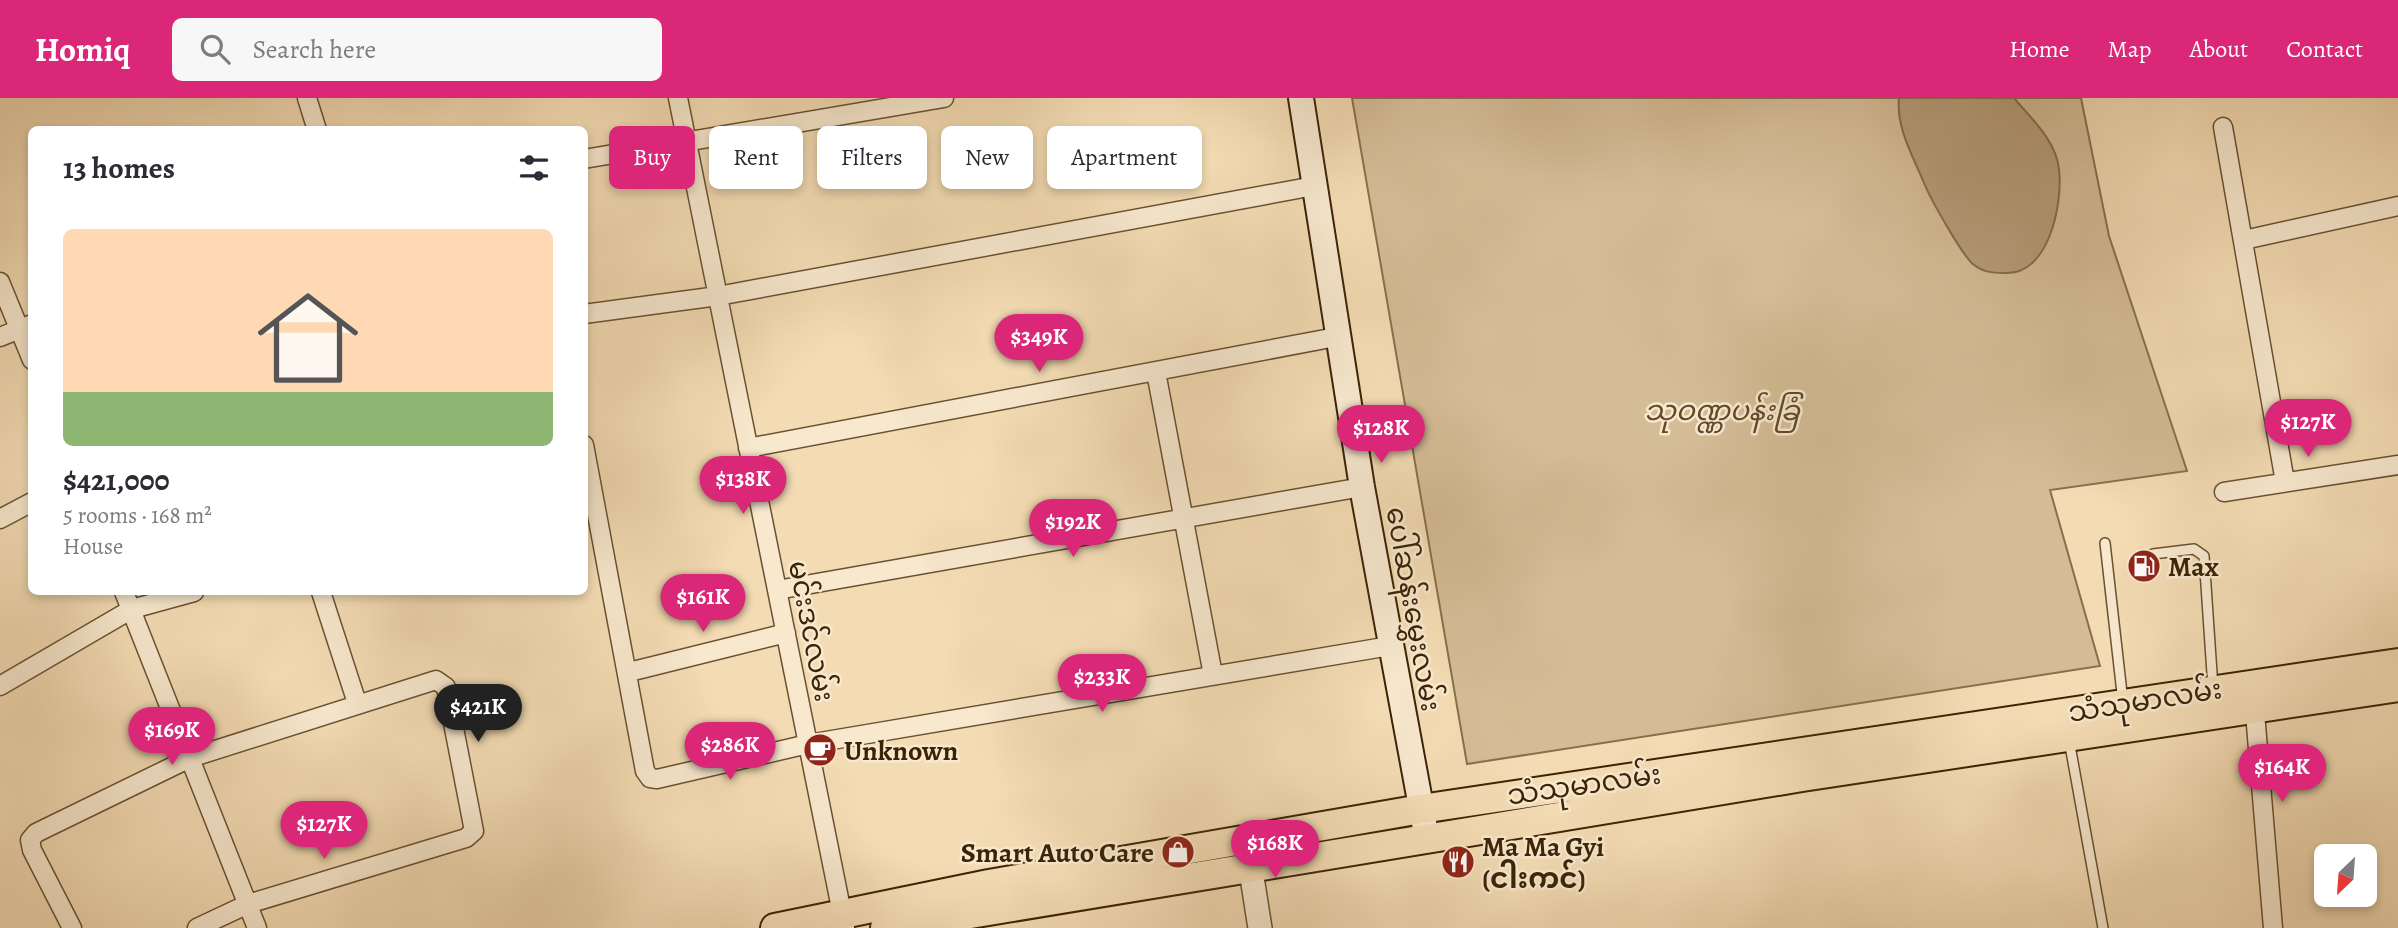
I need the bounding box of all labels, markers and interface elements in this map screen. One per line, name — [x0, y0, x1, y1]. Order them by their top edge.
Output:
search box — [172, 18, 662, 81]
text: Homiq — [35, 27, 130, 72]
icon: search — [196, 30, 234, 68]
text: Search here — [252, 32, 376, 67]
text: Home — [2009, 33, 2070, 65]
text: Map — [2108, 33, 2152, 65]
text: About — [2190, 33, 2248, 65]
text: Contact — [2286, 33, 2363, 65]
chip: Buy — [609, 126, 695, 189]
chip: Rent — [709, 126, 803, 189]
chip: Filters — [817, 126, 927, 189]
chip: New — [941, 126, 1033, 189]
chip: Apartment — [1047, 126, 1202, 189]
text: 13 homes — [63, 148, 175, 188]
icon: filters — [515, 149, 553, 187]
icon: home — [245, 275, 371, 401]
pin: $349K — [990, 314, 1088, 374]
text: $349K — [1010, 321, 1068, 352]
park label: သုဝဏ္ဏပန်းခြံ — [1644, 391, 1804, 434]
pin: $127K — [2259, 400, 2357, 459]
pin: $128K — [1332, 406, 1430, 465]
text: $127K — [2281, 406, 2336, 437]
text: $128K — [1353, 412, 1409, 443]
pin: $138K — [694, 456, 792, 516]
text: $421,000 — [63, 460, 170, 500]
text: $138K — [716, 463, 771, 494]
text: 5 rooms · 168 m² — [63, 500, 212, 531]
pin: $192K — [1024, 500, 1122, 559]
street label: ပေါ်ဆန်းမွှေးလမ်း — [1373, 504, 1450, 715]
text: $192K — [1045, 506, 1101, 537]
text: House — [63, 531, 123, 562]
fuel station icon: Max — [2125, 547, 2163, 585]
place label: Max — [2168, 548, 2219, 586]
street label: မင်းဒင်လမ်း — [779, 557, 843, 705]
pin: $161K — [654, 574, 752, 634]
text: $161K — [676, 581, 730, 612]
pin: $233K — [1053, 654, 1151, 714]
text: $233K — [1074, 661, 1130, 692]
street label: သံသုမာလမ်း — [2066, 670, 2225, 735]
pin: $421K — [429, 684, 527, 744]
text: $421K — [450, 691, 506, 722]
pin: $169K — [123, 708, 221, 767]
text: $169K — [144, 714, 200, 745]
pin: $286K — [681, 722, 779, 782]
text: $286K — [701, 729, 759, 760]
cafe icon: Unknown — [801, 731, 839, 769]
place label: Unknown — [844, 732, 959, 770]
pin: $164K — [2233, 744, 2331, 804]
text: $164K — [2254, 751, 2310, 782]
street label: သံသုမာလမ်း — [1505, 755, 1664, 818]
pin: $127K — [275, 802, 373, 861]
text: $127K — [297, 808, 352, 839]
pin: $168K — [1226, 820, 1324, 880]
text: $168K — [1247, 827, 1303, 858]
place label: Ma Ma Gyi (ငါးကင်) — [1482, 828, 1604, 898]
shop icon: Smart Auto Care — [1159, 833, 1197, 871]
place label: Smart Auto Care — [961, 834, 1154, 872]
restaurant icon: Ma Ma Gyi (ငါးကင်) — [1439, 843, 1477, 881]
north arrow — [2314, 844, 2376, 906]
map controls — [2314, 844, 2377, 907]

